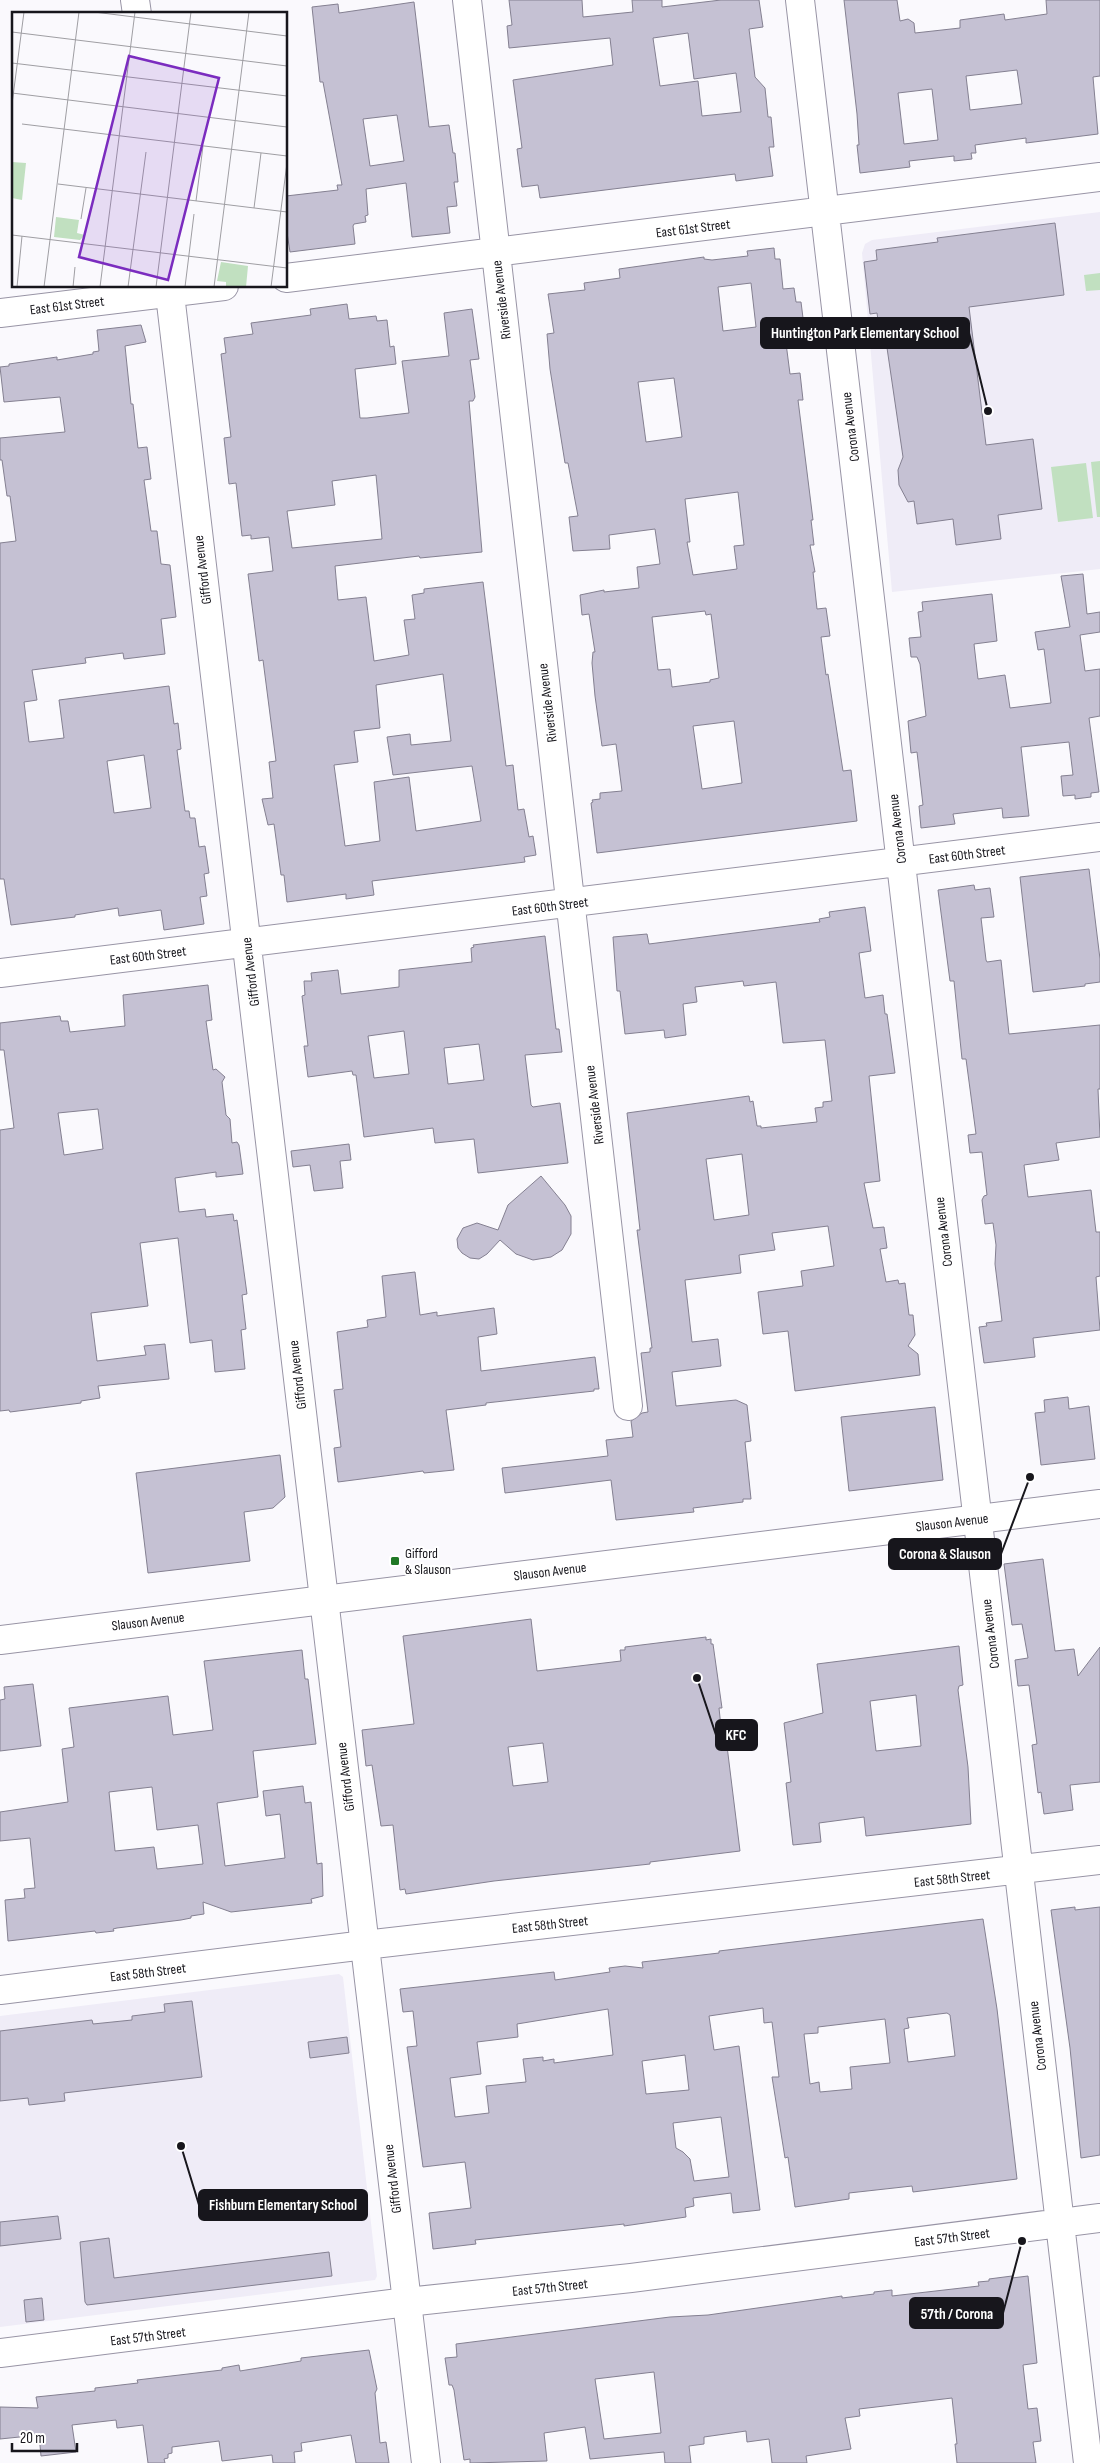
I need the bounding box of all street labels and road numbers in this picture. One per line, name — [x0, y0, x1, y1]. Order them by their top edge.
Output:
street label: East 61st Street — [655, 216, 731, 241]
street label: Riverside Avenue — [488, 260, 515, 340]
street label: East 61st Street — [29, 293, 105, 318]
street label: Corona Avenue — [838, 391, 863, 463]
street label: Gifford Avenue — [190, 535, 215, 605]
street label: Riverside Avenue — [534, 663, 561, 743]
street label: Corona Avenue — [885, 793, 910, 865]
street label: East 60th Street — [928, 841, 1006, 868]
street label: East 60th Street — [511, 893, 589, 920]
street label: Gifford Avenue — [238, 937, 263, 1007]
street label: East 60th Street — [109, 942, 187, 969]
street label: Riverside Avenue — [581, 1065, 608, 1145]
street label: Corona Avenue — [931, 1196, 956, 1268]
street label: Gifford Avenue — [285, 1340, 310, 1410]
street label: Slauson Avenue — [915, 1510, 989, 1535]
street label: Slauson Avenue — [513, 1559, 587, 1584]
street label: Corona Avenue — [978, 1598, 1003, 1670]
street label: Slauson Avenue — [111, 1609, 185, 1634]
street label: Gifford Avenue — [333, 1742, 358, 1812]
street label: East 58th Street — [913, 1866, 991, 1891]
street label: East 58th Street — [511, 1912, 589, 1937]
street label: East 58th Street — [109, 1959, 187, 1986]
street label: Corona Avenue — [1025, 2000, 1050, 2072]
street label: Gifford Avenue — [380, 2144, 405, 2214]
street label: East 57th Street — [913, 2224, 991, 2251]
street label: East 57th Street — [511, 2275, 589, 2300]
street label: East 57th Street — [109, 2323, 187, 2350]

